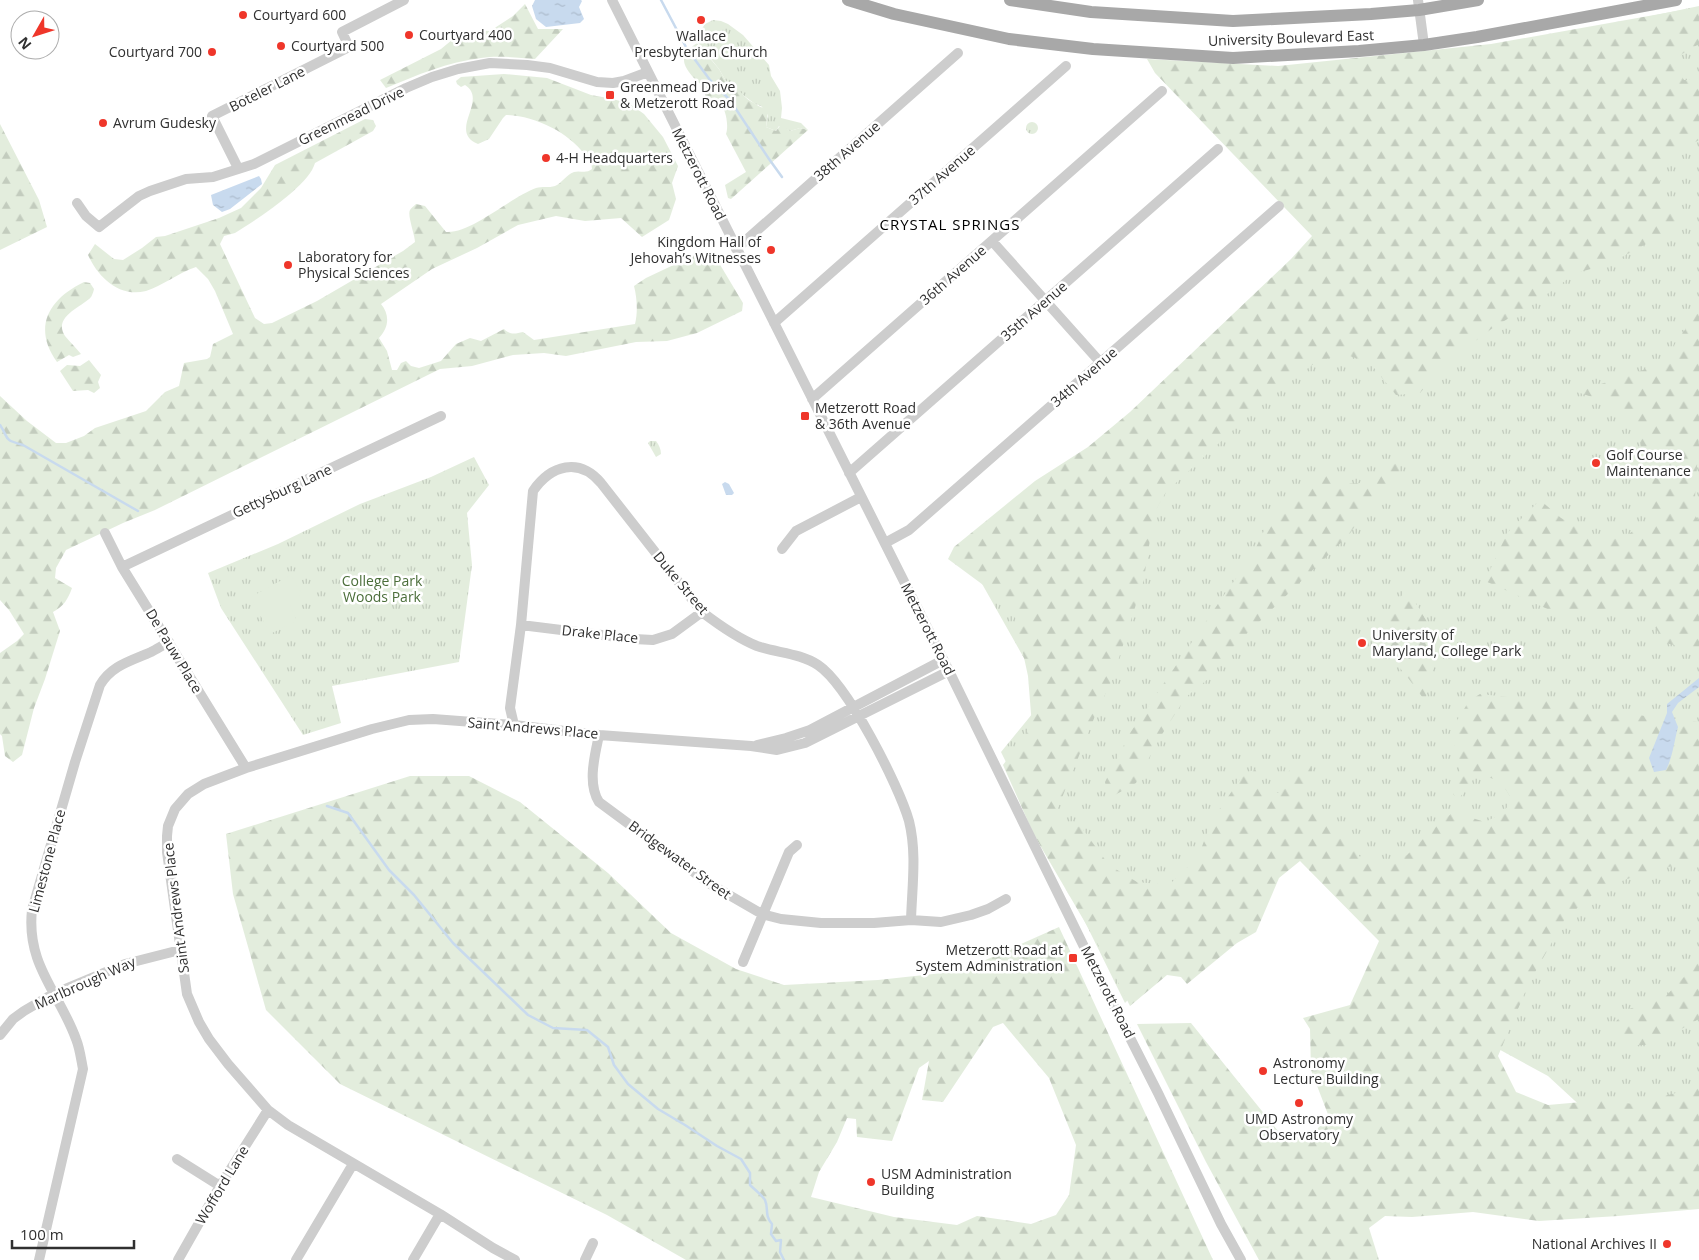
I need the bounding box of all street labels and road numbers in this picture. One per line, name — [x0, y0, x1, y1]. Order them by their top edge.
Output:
street label: University Boulevard East — [1208, 25, 1374, 50]
street label: Boteler Lane — [226, 61, 308, 116]
street label: Greenmead Drive — [295, 82, 407, 149]
street label: 38th Avenue — [810, 116, 884, 185]
street label: Metzerott Road — [668, 124, 731, 223]
street label: 37th Avenue — [905, 140, 979, 209]
street label: 36th Avenue — [916, 240, 990, 309]
street label: 35th Avenue — [997, 276, 1071, 345]
street label: 34th Avenue — [1047, 342, 1121, 411]
street label: Gettysburg Lane — [229, 459, 335, 522]
street label: Duke Street — [649, 547, 713, 618]
street label: Metzerott Road — [897, 579, 960, 678]
street label: De Pauw Place — [142, 605, 207, 697]
street label: Drake Place — [561, 620, 639, 647]
street label: Saint Andrews Place — [467, 712, 599, 743]
street label: Limestone Place — [24, 807, 69, 915]
street label: Bridgewater Street — [625, 816, 735, 903]
street label: Saint Andrews Place — [158, 842, 193, 974]
street label: Metzerott Road — [1077, 942, 1140, 1041]
street label: Marlbrough Way — [31, 951, 139, 1013]
street label: Wofford Lane — [191, 1142, 253, 1228]

